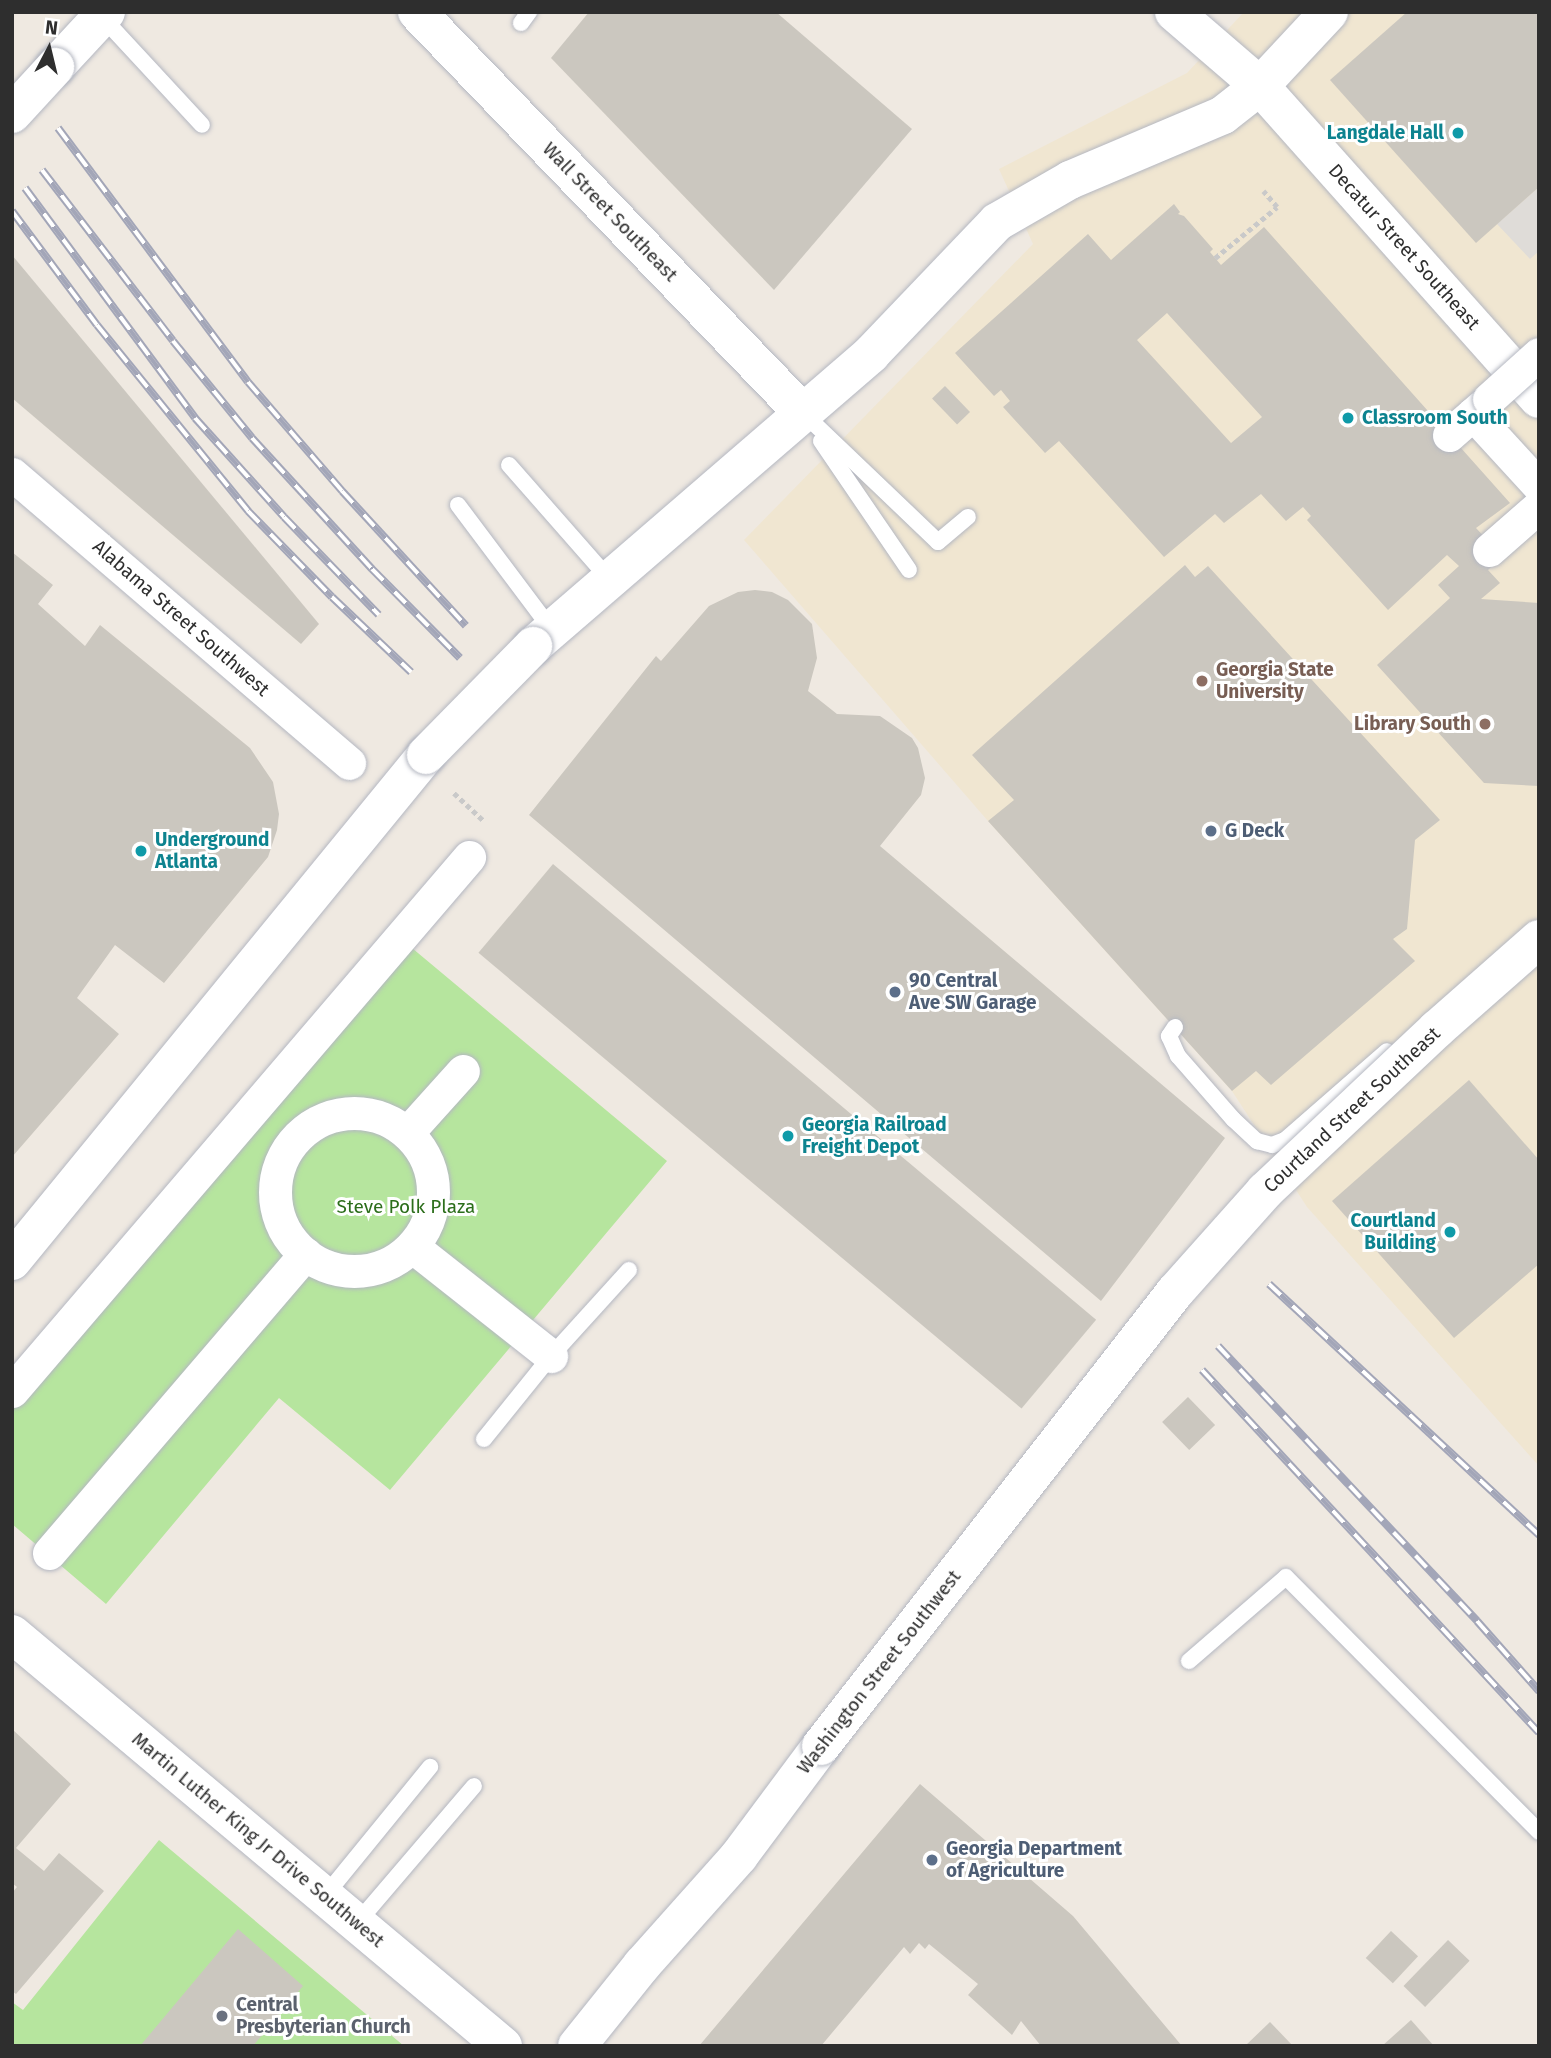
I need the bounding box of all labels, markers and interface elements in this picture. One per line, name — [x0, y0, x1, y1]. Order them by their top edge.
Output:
north arrow — [14, 14, 84, 84]
text: N — [44, 15, 59, 40]
place label: Langdale Hall — [1327, 122, 1444, 144]
marker: Langdale Hall — [1450, 125, 1466, 141]
street label: Wall Street Southeast — [538, 138, 682, 286]
street label: Decatur Street Southeast — [1324, 159, 1484, 335]
place label: Classroom South — [1362, 407, 1508, 429]
marker: Classroom South — [1340, 410, 1356, 426]
street label: Alabama Street Southwest — [88, 535, 274, 701]
place label: Georgia State University — [1216, 659, 1334, 703]
marker: Georgia State University — [1194, 673, 1210, 689]
place label: Library South — [1354, 713, 1471, 735]
marker: Library South — [1477, 716, 1493, 732]
place label: G Deck — [1225, 820, 1284, 842]
marker: G Deck — [1203, 823, 1219, 839]
place label: Underground Atlanta — [155, 829, 269, 873]
marker: Underground Atlanta — [133, 843, 149, 859]
place label: 90 Central Ave SW Garage — [909, 970, 1036, 1014]
marker: 90 Central Ave SW Garage — [887, 984, 903, 1000]
street label: Courtland Street Southeast — [1259, 1022, 1445, 1198]
place label: Georgia Railroad Freight Depot — [802, 1114, 947, 1158]
marker: Georgia Railroad Freight Depot — [780, 1128, 796, 1144]
park label: Steve Polk Plaza — [337, 1196, 475, 1218]
place label: Courtland Building — [1350, 1210, 1436, 1254]
marker: Courtland Building — [1442, 1224, 1458, 1240]
street label: Washington Street Southwest — [792, 1566, 966, 1778]
street label: Martin Luther King Jr Drive Southwest — [127, 1728, 389, 1952]
place label: Georgia Department of Agriculture — [946, 1838, 1122, 1882]
marker: Georgia Department of Agriculture — [924, 1852, 940, 1868]
place label: Central Presbyterian Church — [236, 1994, 411, 2038]
marker: Central Presbyterian Church — [214, 2008, 230, 2024]

